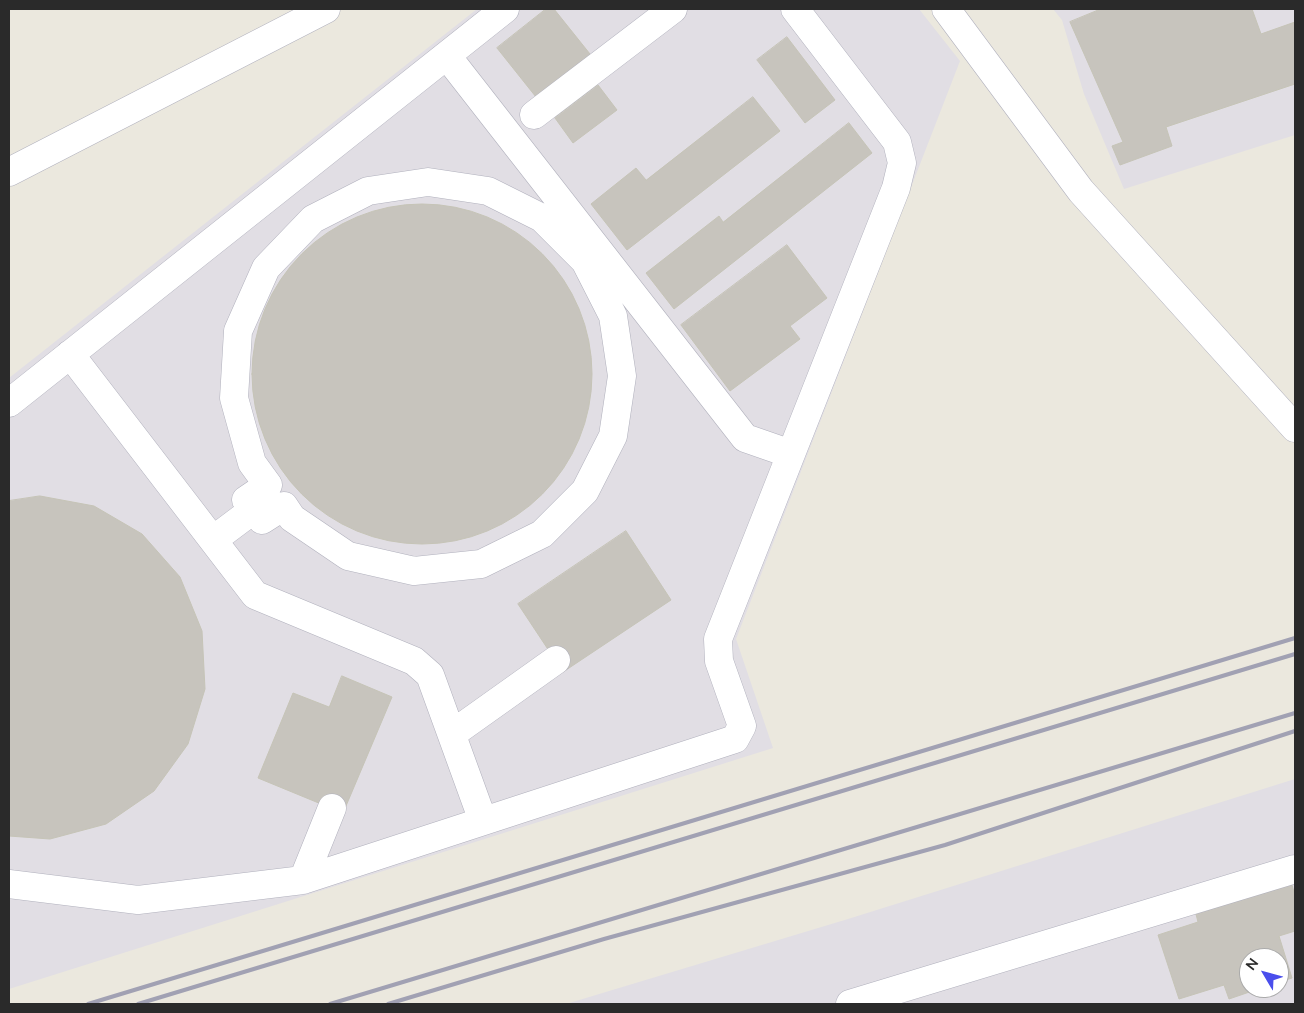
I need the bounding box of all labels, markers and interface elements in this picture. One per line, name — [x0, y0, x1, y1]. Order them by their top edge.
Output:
north arrow — [1239, 948, 1289, 998]
text: N — [1242, 954, 1263, 974]

